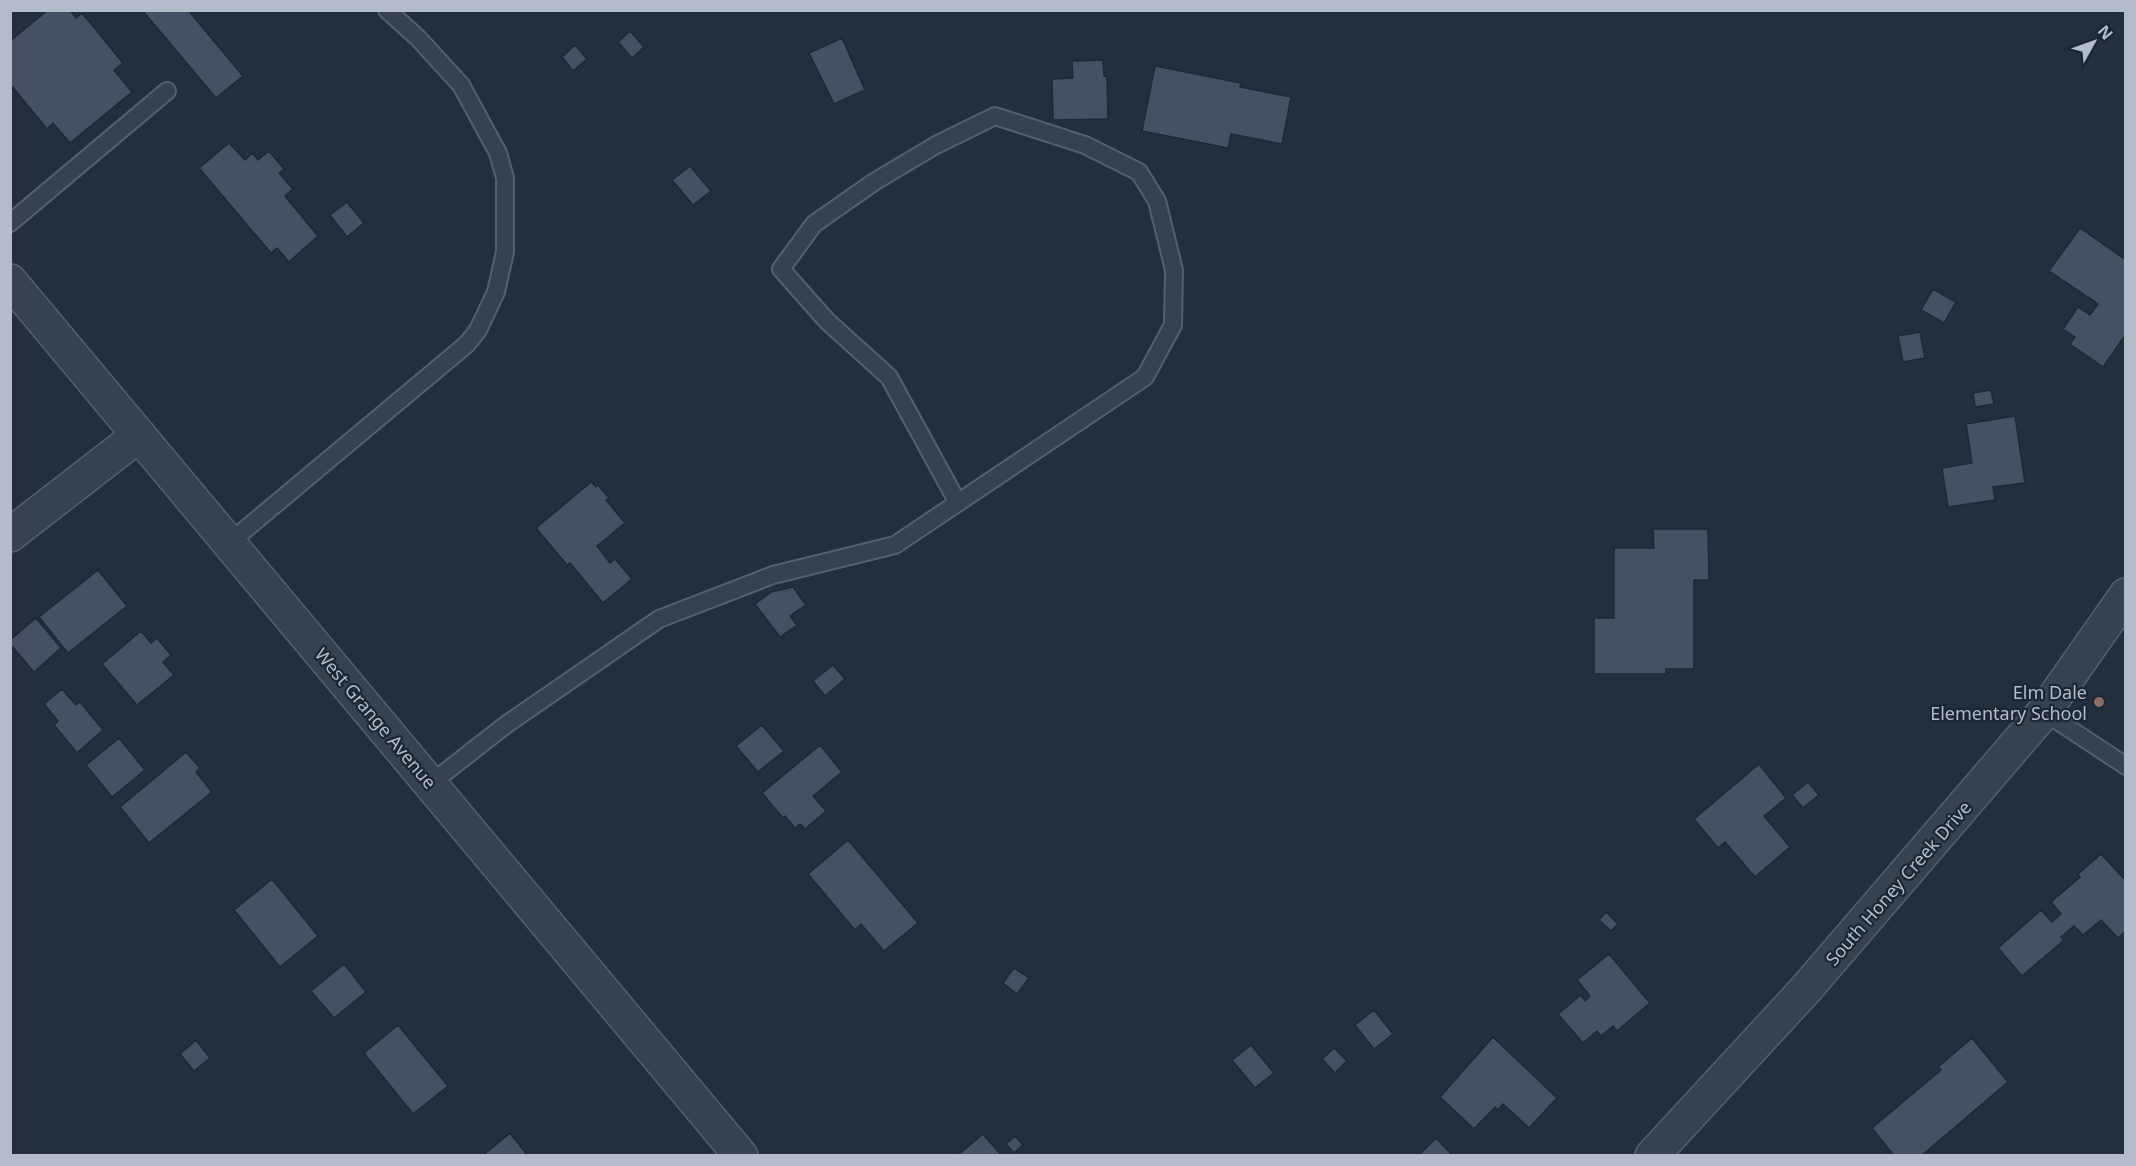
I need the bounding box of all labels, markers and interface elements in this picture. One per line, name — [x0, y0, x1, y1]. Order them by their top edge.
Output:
north arrow — [2064, 12, 2124, 72]
text: N — [2093, 20, 2118, 44]
street label: West Grange Avenue — [310, 643, 442, 793]
place label: Elm Dale Elementary School — [1930, 680, 2087, 725]
marker: Elm Dale Elementary School — [2092, 695, 2106, 709]
street label: South Honey Creek Drive — [1820, 796, 1976, 970]

